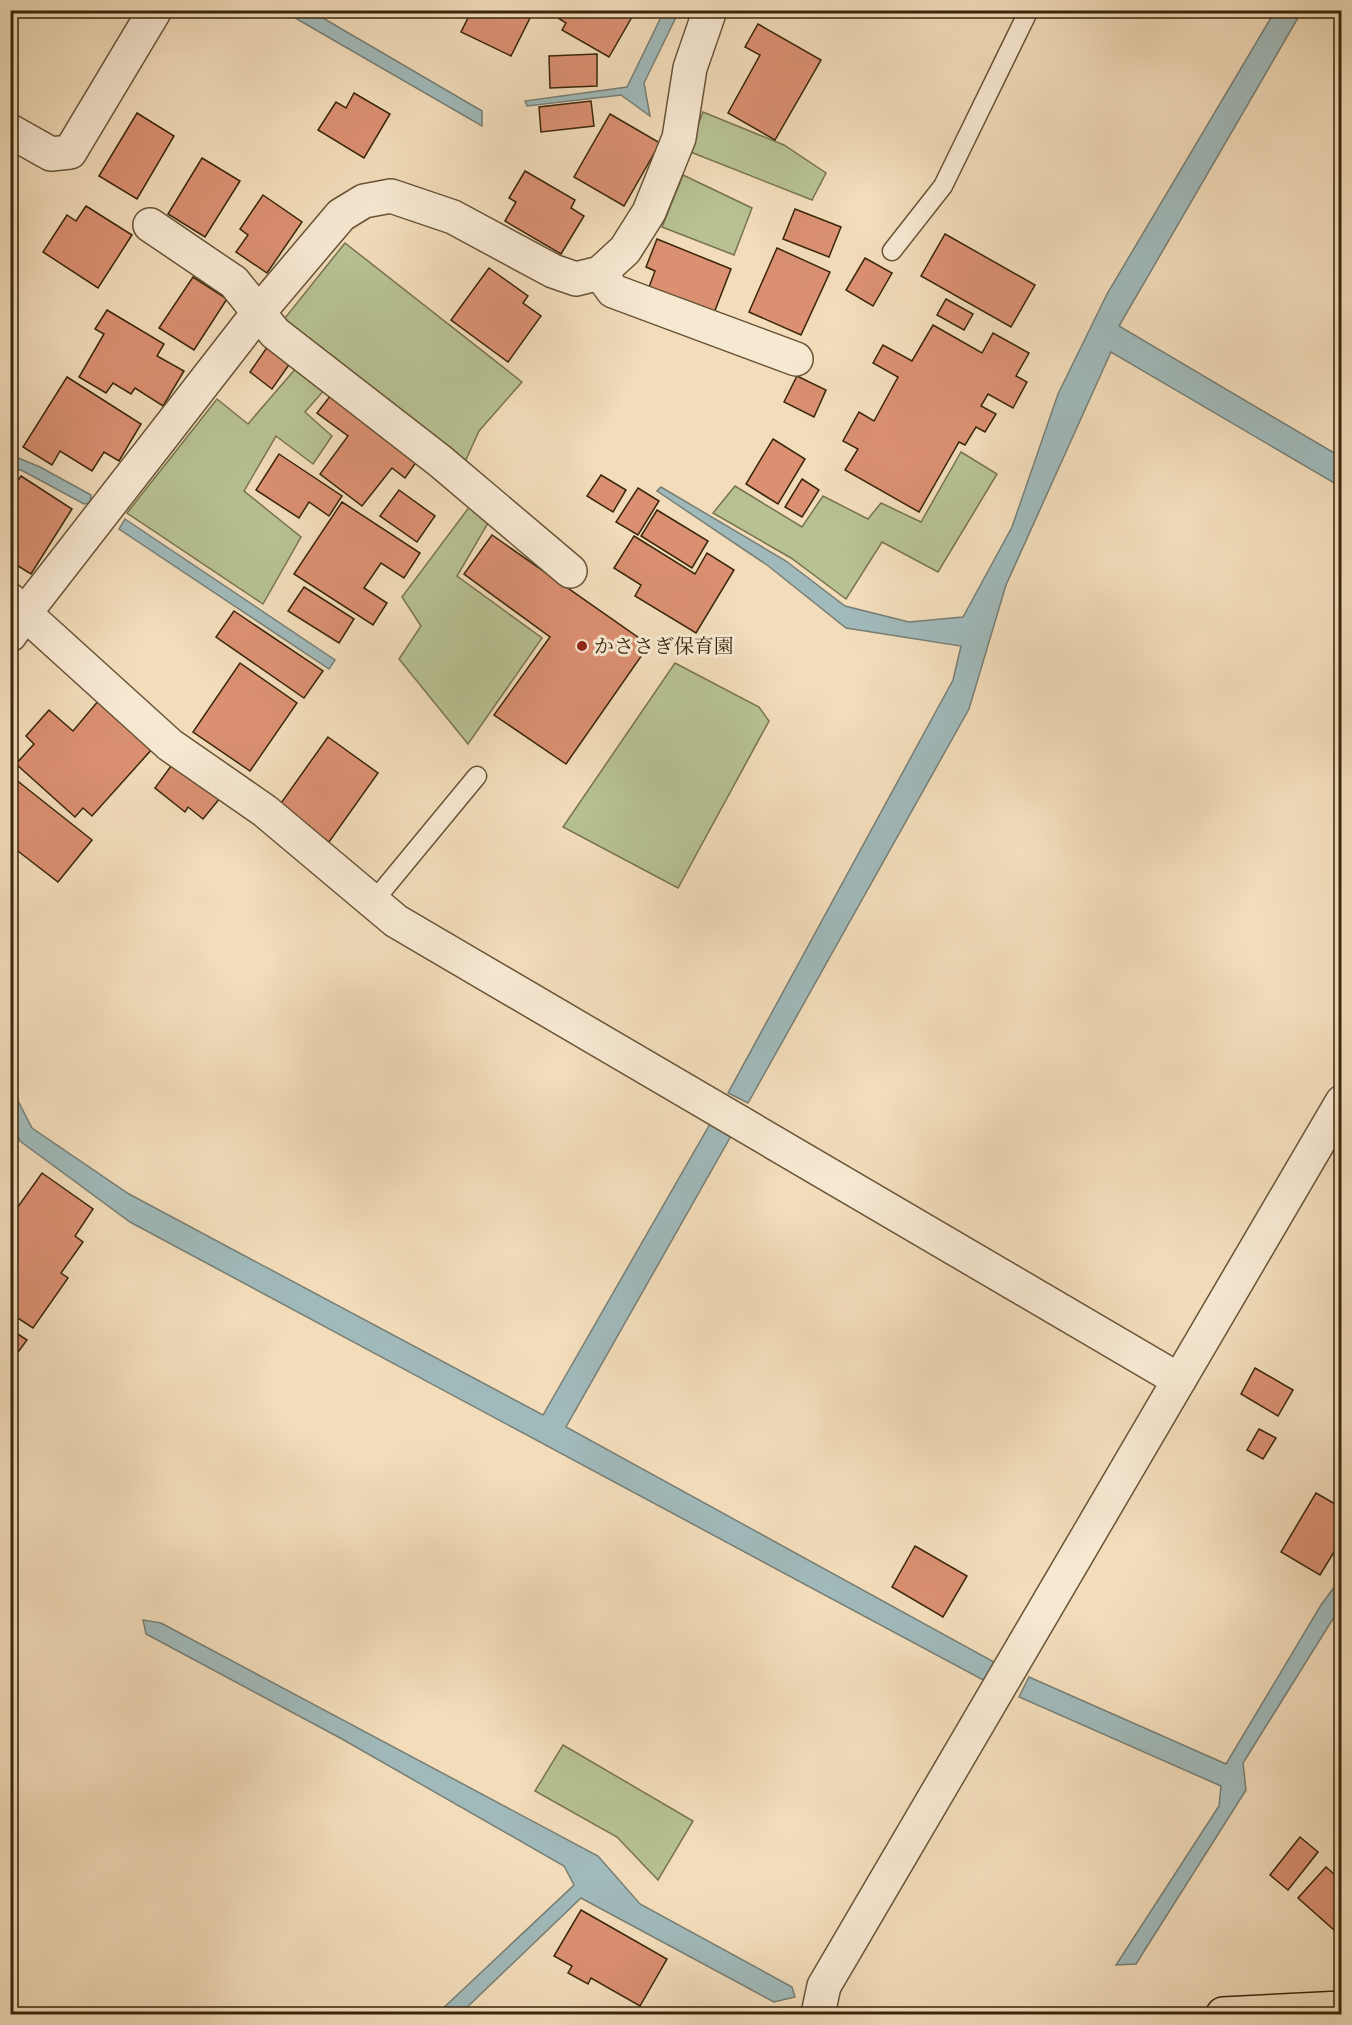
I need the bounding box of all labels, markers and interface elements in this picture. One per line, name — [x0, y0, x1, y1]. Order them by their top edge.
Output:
place label: かささぎ保育園 — [594, 635, 734, 658]
marker: かささぎ保育園 — [575, 639, 589, 653]

